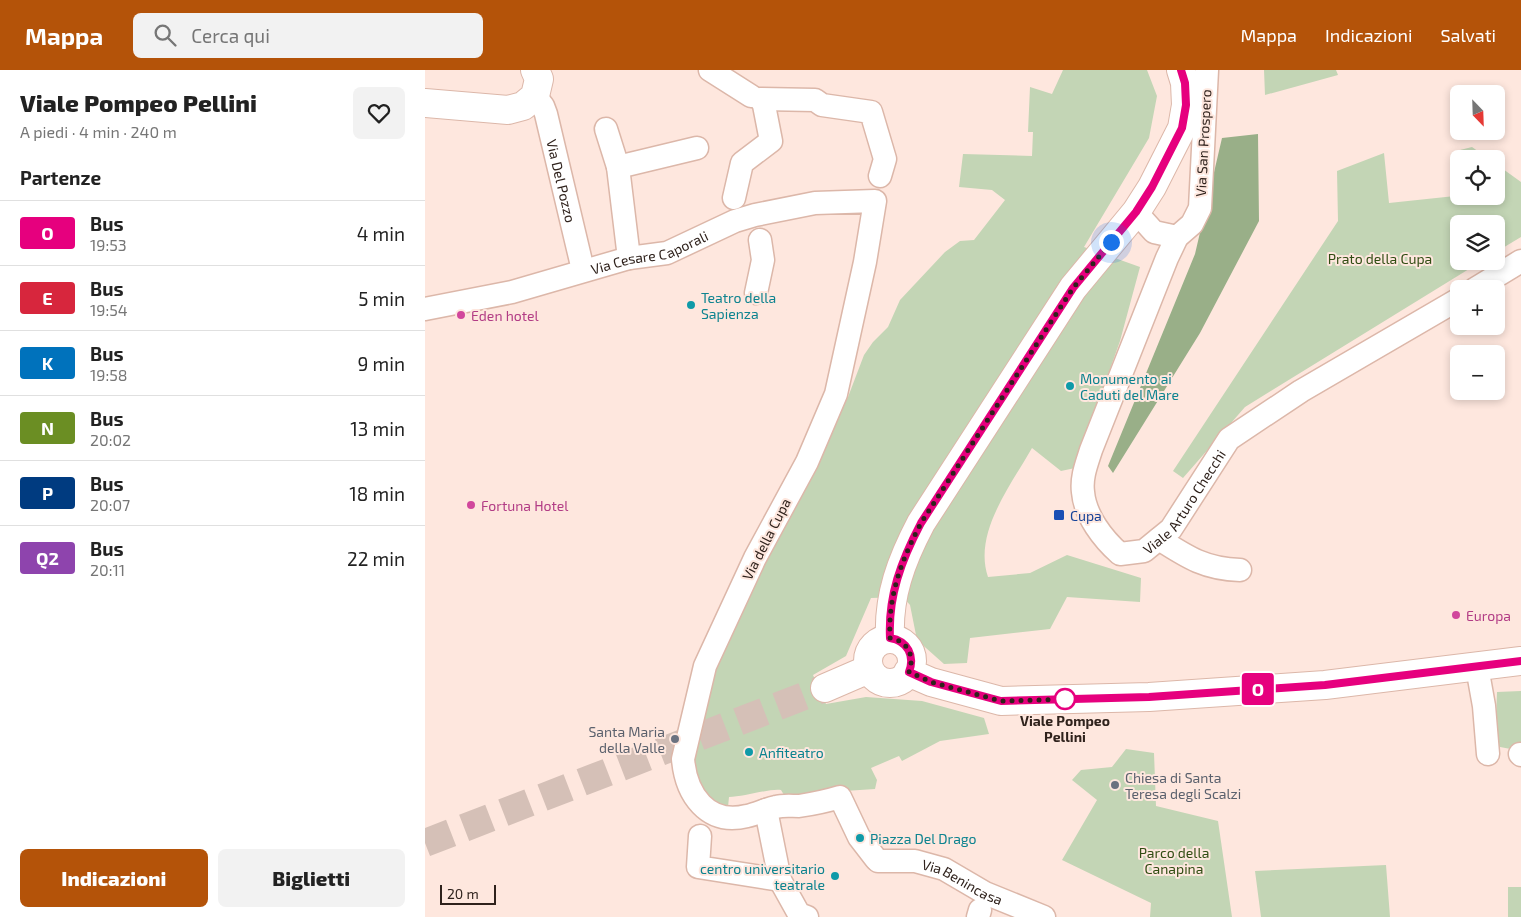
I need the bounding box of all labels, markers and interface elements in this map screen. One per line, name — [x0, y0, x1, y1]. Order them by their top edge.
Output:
search box — [133, 13, 483, 58]
text: Mappa — [25, 21, 103, 50]
icon: search — [151, 21, 179, 49]
text: Cerca qui — [191, 24, 270, 47]
text: Mappa — [1241, 24, 1297, 46]
text: Indicazioni — [1325, 24, 1412, 46]
text: Salvati — [1440, 24, 1496, 46]
north arrow — [1450, 85, 1505, 140]
map controls — [1450, 85, 1505, 400]
button: heart — [353, 87, 405, 139]
text: Viale Pompeo Pellini — [20, 88, 257, 117]
street label: Via San Prospero — [1192, 89, 1214, 197]
text: A piedi · 4 min · 240 m — [20, 122, 177, 141]
street label: Via Del Pozzo — [544, 137, 580, 224]
button: locate — [1450, 150, 1505, 205]
text: Partenze — [20, 166, 101, 189]
text: Bus — [90, 212, 124, 235]
button: layers — [1450, 215, 1505, 270]
text: O — [41, 222, 54, 244]
text: 4 min — [357, 222, 405, 245]
street label: Via Cesare Caporali — [589, 227, 711, 277]
your location — [1099, 230, 1124, 255]
text: 19:53 — [90, 235, 127, 254]
park label: Prato della Cupa — [1328, 250, 1432, 267]
text: Bus — [90, 277, 124, 300]
button: + — [1450, 280, 1505, 335]
text: E — [42, 287, 53, 309]
text: 5 min — [358, 287, 405, 310]
place label: Teatro della Sapienza — [701, 289, 776, 322]
marker: Teatro della Sapienza — [685, 299, 697, 311]
text: 19:54 — [90, 300, 128, 319]
place label: Eden hotel — [471, 307, 540, 324]
marker: Eden hotel — [455, 309, 467, 321]
text: Bus — [90, 342, 124, 365]
button: − — [1450, 345, 1505, 400]
text: K — [42, 352, 53, 374]
text: 9 min — [357, 352, 405, 375]
text: 19:58 — [90, 365, 128, 384]
place label: Monumento ai Caduti del Mare — [1080, 370, 1179, 403]
marker: Monumento ai Caduti del Mare — [1064, 380, 1076, 392]
text: Bus — [90, 407, 124, 430]
text: N — [41, 417, 54, 439]
text: 13 min — [350, 417, 405, 440]
text: 20:02 — [90, 430, 131, 449]
street label: Viale Arturo Checchi — [1139, 446, 1229, 557]
text: Bus — [90, 472, 124, 495]
text: P — [42, 482, 53, 504]
text: 18 min — [349, 482, 405, 505]
text: 20:07 — [90, 495, 130, 514]
street label: Via della Cupa — [738, 495, 794, 583]
place label: Fortuna Hotel — [481, 497, 569, 514]
marker: Fortuna Hotel — [465, 499, 477, 511]
place label: Cupa — [1070, 507, 1102, 524]
marker: Cupa — [1052, 508, 1066, 522]
text: Bus — [90, 537, 124, 560]
text: Q2 — [36, 547, 59, 569]
text: 22 min — [347, 547, 405, 570]
text: 20:11 — [90, 560, 125, 579]
place label: Europa — [1466, 607, 1511, 624]
marker: Europa — [1450, 609, 1462, 621]
line badge: O — [1242, 673, 1274, 705]
text: O — [1252, 678, 1264, 700]
marker: Viale Pompeo Pellini — [1054, 688, 1076, 710]
place label: Viale Pompeo Pellini — [1020, 712, 1110, 745]
place label: Santa Maria della Valle — [588, 723, 665, 756]
marker: Santa Maria della Valle — [669, 733, 681, 745]
place label: Anfiteatro — [759, 744, 824, 761]
marker: Anfiteatro — [743, 746, 755, 758]
place label: Chiesa di Santa Teresa degli Scalzi — [1125, 769, 1241, 802]
marker: Chiesa di Santa Teresa degli Scalzi — [1109, 779, 1121, 791]
place label: Piazza Del Drago — [870, 830, 977, 847]
marker: Piazza Del Drago — [854, 832, 866, 844]
park label: Parco della Canapina — [1139, 844, 1209, 877]
button: Indicazioni — [20, 849, 208, 907]
button: Biglietti — [218, 849, 405, 907]
street label: Via Benincasa — [920, 855, 1005, 908]
place label: centro universitario teatrale — [700, 860, 825, 893]
marker: centro universitario teatrale — [829, 870, 841, 882]
scale bar — [440, 882, 496, 905]
text: 20 m — [447, 885, 479, 902]

